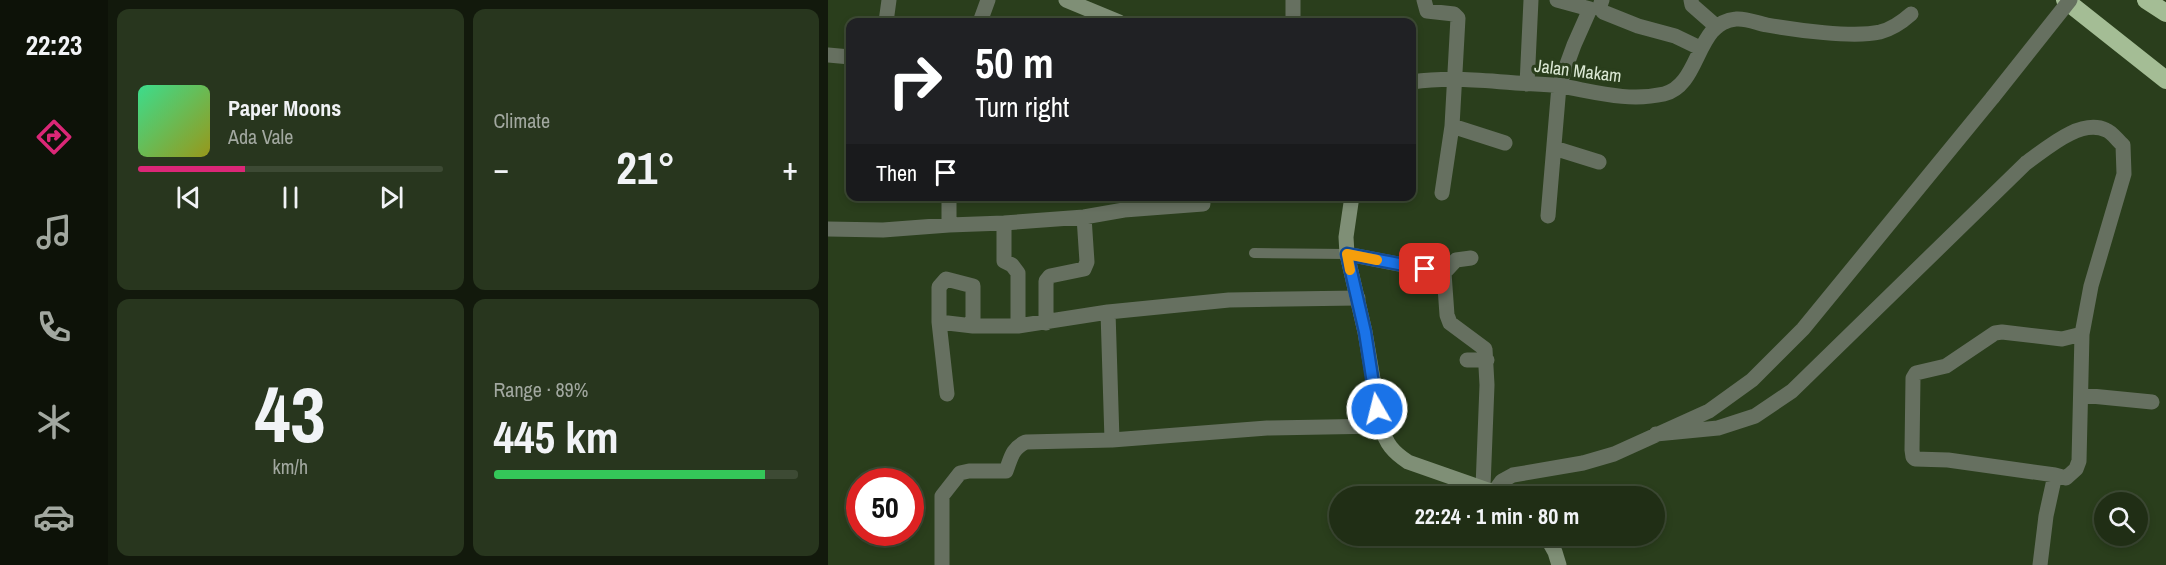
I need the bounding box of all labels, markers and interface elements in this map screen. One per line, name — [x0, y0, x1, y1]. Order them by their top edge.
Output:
text: 22:23 — [26, 27, 82, 63]
text: 50 m — [975, 35, 1054, 91]
icon: right — [876, 42, 954, 120]
street label: Jalan Makam — [1533, 53, 1623, 88]
text: Turn right — [975, 89, 1069, 125]
text: Paper Moons — [228, 93, 341, 123]
text: Climate — [494, 107, 550, 134]
icon: directions — [33, 116, 75, 158]
text: Ada Vale — [228, 123, 293, 150]
text: 21° — [616, 137, 675, 198]
text: − — [494, 146, 509, 190]
text: + — [782, 146, 798, 190]
icon: arrive — [929, 156, 962, 189]
text: Then — [876, 158, 917, 188]
icon: previous — [172, 181, 205, 214]
icon: pause — [274, 181, 307, 214]
icon: next — [375, 181, 408, 214]
icon: music — [33, 211, 75, 253]
pin — [1399, 243, 1450, 294]
icon: arrive — [1408, 252, 1441, 285]
icon: phone — [33, 306, 75, 348]
text: 43 — [255, 361, 326, 466]
text: Range · 89% — [494, 376, 588, 403]
position arrow — [1345, 377, 1409, 441]
icon: climate — [33, 401, 75, 443]
text: 445 km — [494, 406, 619, 467]
text: km/h — [272, 453, 308, 480]
speed limit sign: 50 — [846, 468, 924, 546]
map controls — [2094, 492, 2148, 546]
button: search — [2094, 492, 2148, 546]
icon: car — [33, 496, 75, 538]
text: 22:24 · 1 min · 80 m — [1415, 501, 1579, 531]

